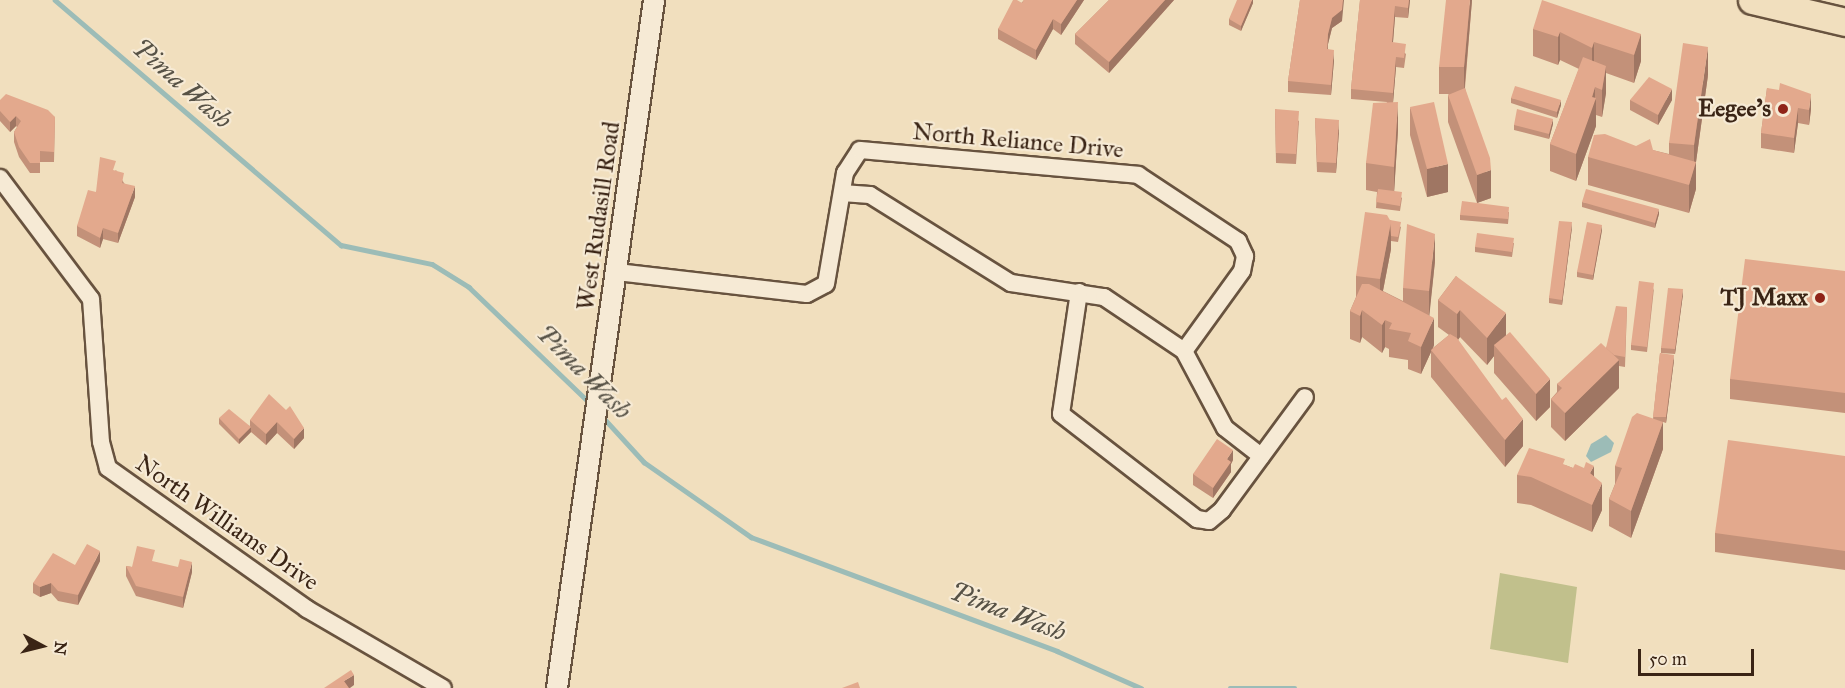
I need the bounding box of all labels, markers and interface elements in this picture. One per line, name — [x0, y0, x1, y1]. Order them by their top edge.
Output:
water label: Pima Wash — [126, 32, 238, 136]
place label: Eegee's — [1698, 95, 1771, 123]
marker: Eegee's — [1776, 102, 1790, 116]
street label: North Reliance Drive — [911, 117, 1125, 165]
street label: West Rudasill Road — [571, 120, 627, 312]
place label: TJ Maxx — [1720, 284, 1808, 312]
marker: TJ Maxx — [1813, 291, 1827, 305]
water label: Pima Wash — [530, 318, 638, 426]
street label: North Williams Drive — [130, 449, 324, 597]
water label: Pima Wash — [946, 576, 1070, 648]
north arrow — [12, 616, 72, 676]
scale bar — [1641, 637, 1756, 675]
text: N — [50, 640, 71, 656]
text: 50 m — [1649, 648, 1687, 670]

